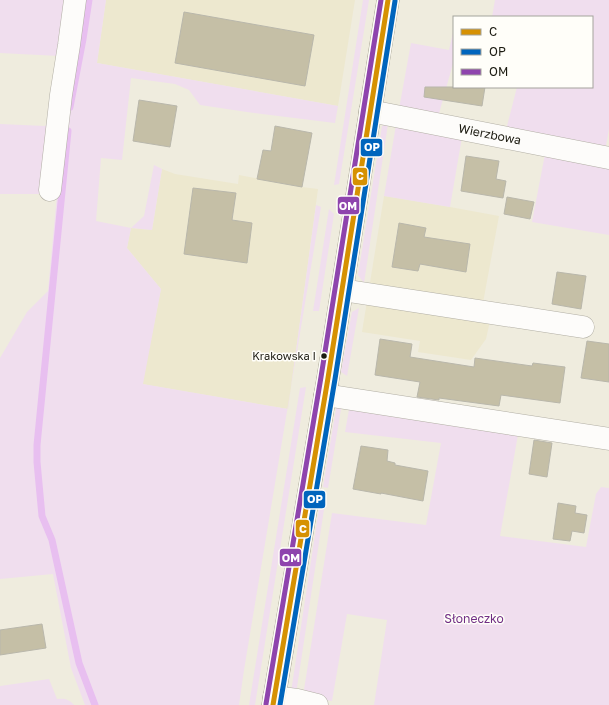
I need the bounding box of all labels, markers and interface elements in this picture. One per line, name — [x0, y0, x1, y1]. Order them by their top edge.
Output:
legend — [453, 16, 593, 88]
text: C — [489, 24, 497, 39]
text: OP — [489, 44, 506, 59]
text: OM — [489, 64, 508, 79]
street label: Wierzbowa — [457, 121, 522, 148]
line badge: OP — [360, 138, 383, 157]
text: OP — [364, 140, 381, 153]
line badge: C — [352, 167, 368, 186]
text: C — [356, 169, 364, 182]
line badge: OM — [337, 196, 360, 215]
text: OM — [339, 199, 357, 212]
place label: Krakowska I — [252, 349, 316, 362]
marker: Krakowska I — [319, 351, 329, 361]
line badge: OP — [303, 490, 326, 509]
text: OP — [307, 492, 324, 505]
line badge: C — [295, 519, 310, 538]
text: C — [299, 522, 307, 535]
line badge: OM — [279, 548, 302, 567]
text: OM — [282, 551, 300, 564]
park label: Słoneczko — [444, 611, 504, 626]

